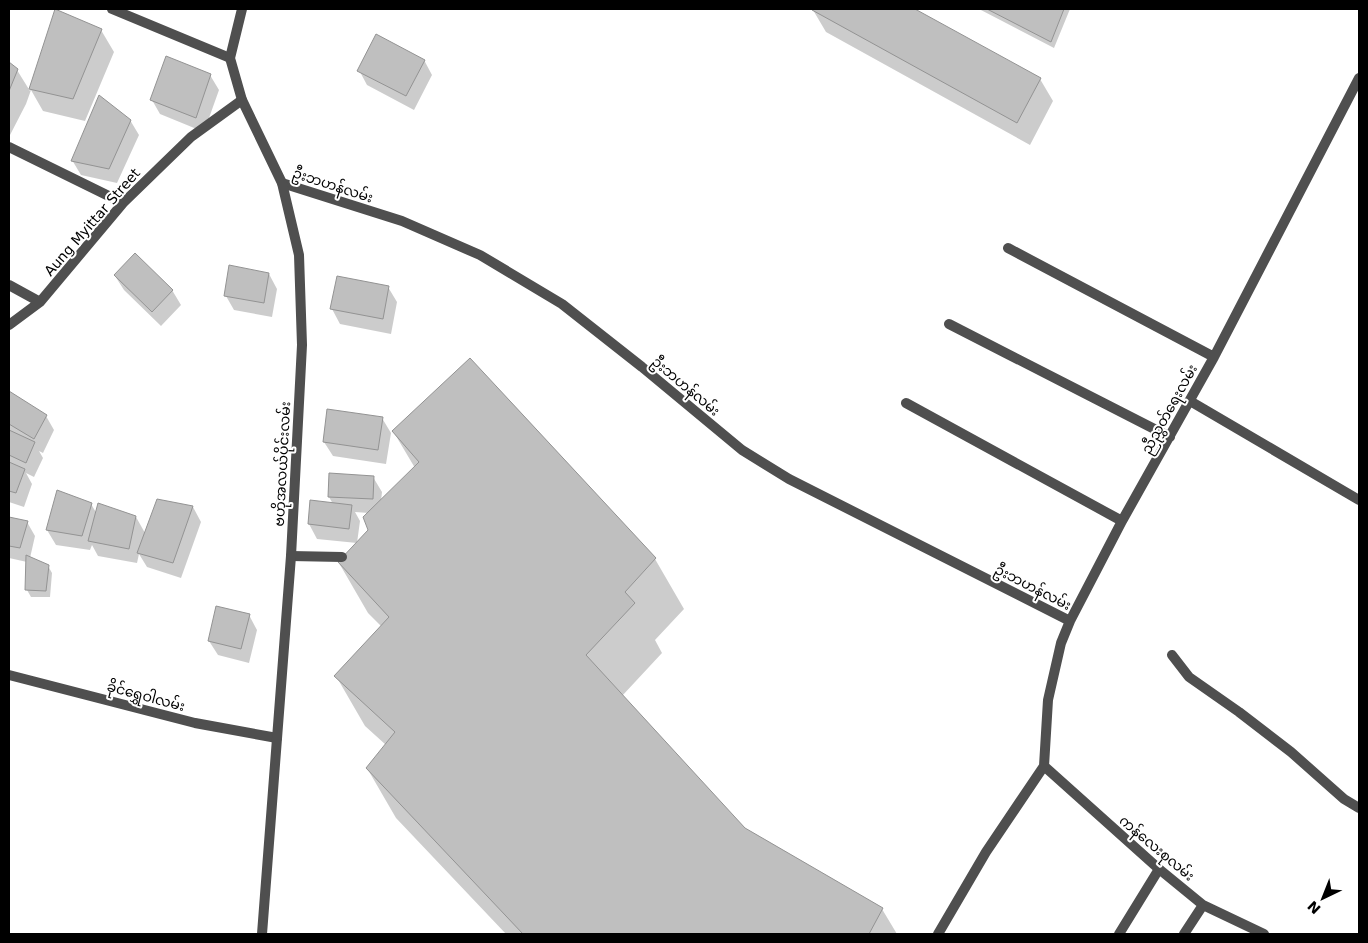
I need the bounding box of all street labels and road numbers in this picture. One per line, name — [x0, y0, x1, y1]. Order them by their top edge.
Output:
street label: ဦးဘဟန်လမ်း — [290, 163, 376, 209]
street label: Aung Myittar Street — [41, 165, 143, 279]
street label: ဦးဘဟန်လမ်း — [646, 351, 724, 422]
street label: ညီညွှတ်ရေးလမ်း — [1136, 360, 1204, 459]
street label: ဗဟိုအလယ်ပိုင်းလမ်း — [269, 401, 297, 527]
street label: ဦးဘဟန်လမ်း — [990, 559, 1075, 617]
street label: ခိုင်ရွှေဝါလမ်း — [104, 676, 187, 718]
street label: ကန်လေးစုလမ်း — [1114, 811, 1199, 887]

